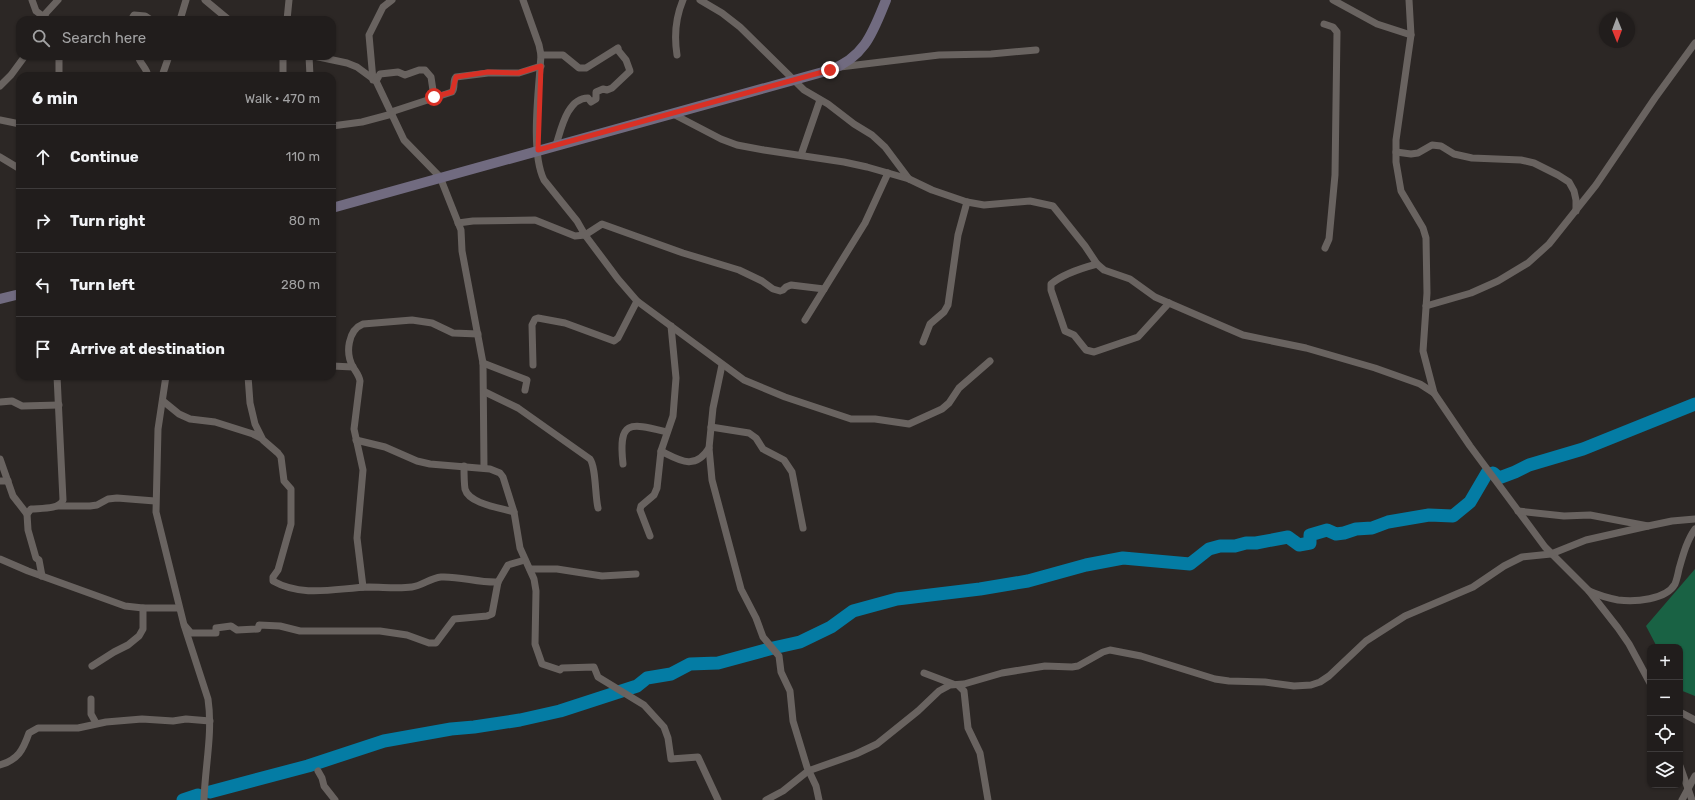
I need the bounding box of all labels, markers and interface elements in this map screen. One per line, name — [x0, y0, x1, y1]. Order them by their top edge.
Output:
north arrow — [1599, 12, 1635, 48]
search box — [16, 16, 336, 60]
icon: search — [30, 27, 52, 49]
text: Search here — [62, 29, 146, 47]
route end — [821, 61, 839, 79]
text: 6 min — [32, 88, 78, 108]
route start — [425, 88, 443, 106]
text: Walk · 470 m — [245, 91, 320, 106]
icon: ahead — [32, 146, 54, 168]
text: Continue — [70, 148, 139, 166]
text: 110 m — [286, 149, 320, 164]
icon: right — [32, 210, 54, 232]
text: Turn right — [70, 212, 145, 230]
text: 80 m — [289, 213, 320, 228]
icon: left — [32, 274, 54, 296]
text: Turn left — [70, 276, 135, 294]
text: 280 m — [281, 277, 320, 292]
icon: arrive — [32, 338, 54, 360]
text: Arrive at destination — [70, 340, 225, 358]
map controls — [1647, 644, 1683, 788]
button: + — [1647, 644, 1683, 680]
button: − — [1647, 680, 1683, 716]
button: locate — [1647, 716, 1683, 752]
button: layers — [1647, 752, 1683, 788]

